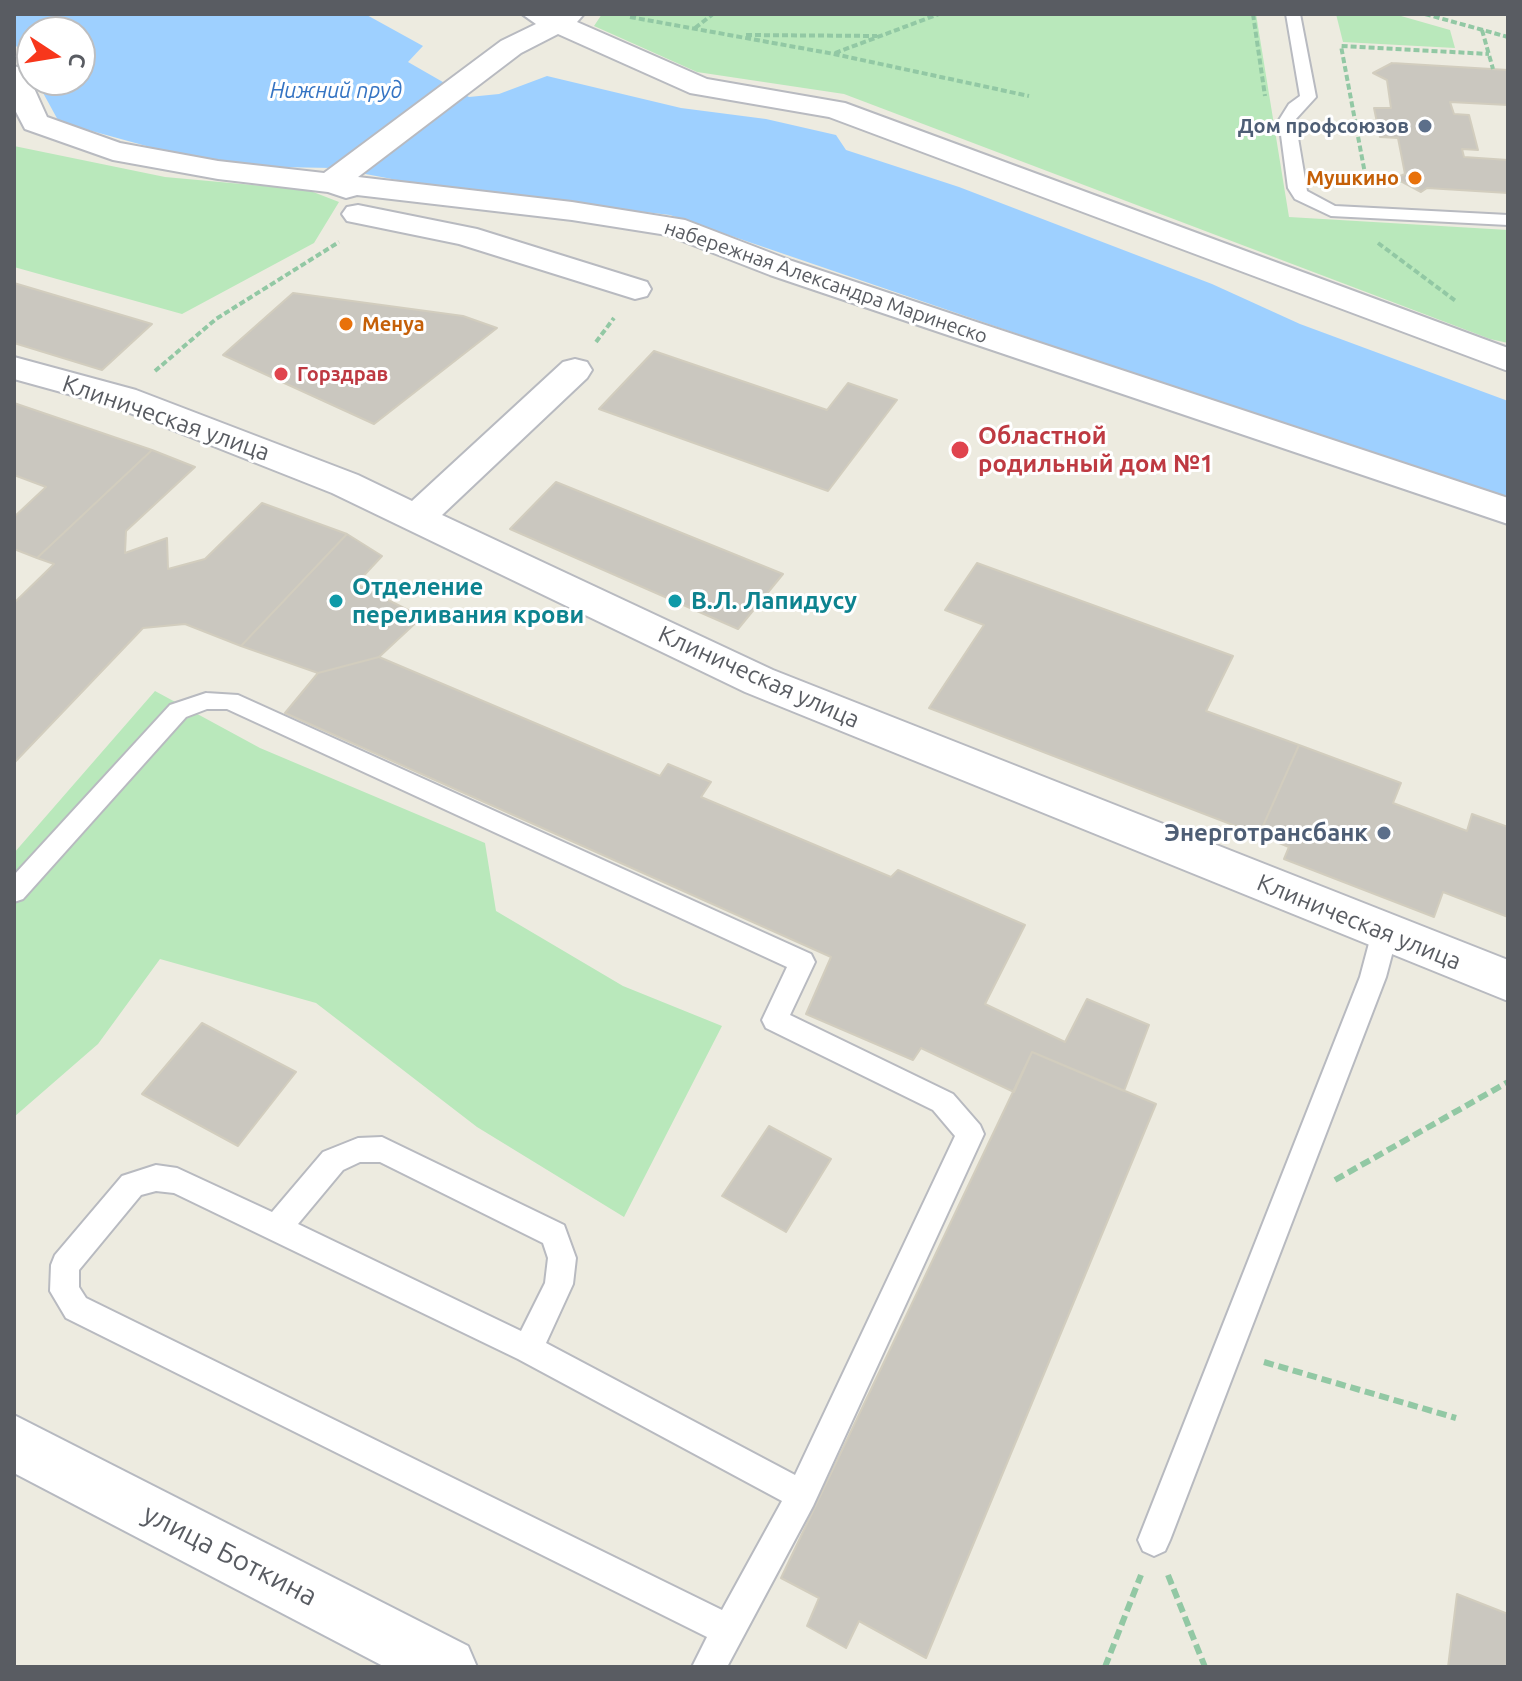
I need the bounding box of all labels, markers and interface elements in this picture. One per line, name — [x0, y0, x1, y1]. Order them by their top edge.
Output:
north arrow — [16, 16, 96, 96]
text: С — [64, 51, 92, 70]
water label: Нижний пруд — [270, 78, 402, 104]
place label: Дом профсоюзов — [1238, 114, 1409, 138]
marker: Дом профсоюзов — [1416, 117, 1434, 135]
place label: Мушкино — [1306, 166, 1399, 190]
marker: Мушкино — [1406, 169, 1424, 187]
street label: набережная Александра Маринеско — [661, 215, 991, 349]
place label: Менуа — [362, 312, 425, 336]
marker: Менуа — [337, 315, 355, 333]
place label: Горздрав — [297, 362, 388, 386]
marker: Горздрав — [272, 365, 290, 383]
street label: Клиническая улица — [59, 369, 273, 467]
place label: Областной родильный дом №1 — [978, 422, 1213, 478]
marker: Областной родильный дом №1 — [949, 439, 971, 461]
place label: Отделение переливания крови — [352, 573, 584, 629]
place label: В.Л. Лапидусу — [691, 587, 857, 615]
marker: Отделение переливания крови — [327, 592, 345, 610]
marker: В.Л. Лапидусу — [666, 592, 684, 610]
street label: Клиническая улица — [654, 620, 864, 734]
place label: Энерготрансбанк — [1164, 819, 1368, 847]
marker: Энерготрансбанк — [1375, 824, 1393, 842]
street label: Клиническая улица — [1253, 868, 1465, 976]
street label: улица Боткина — [137, 1497, 323, 1613]

